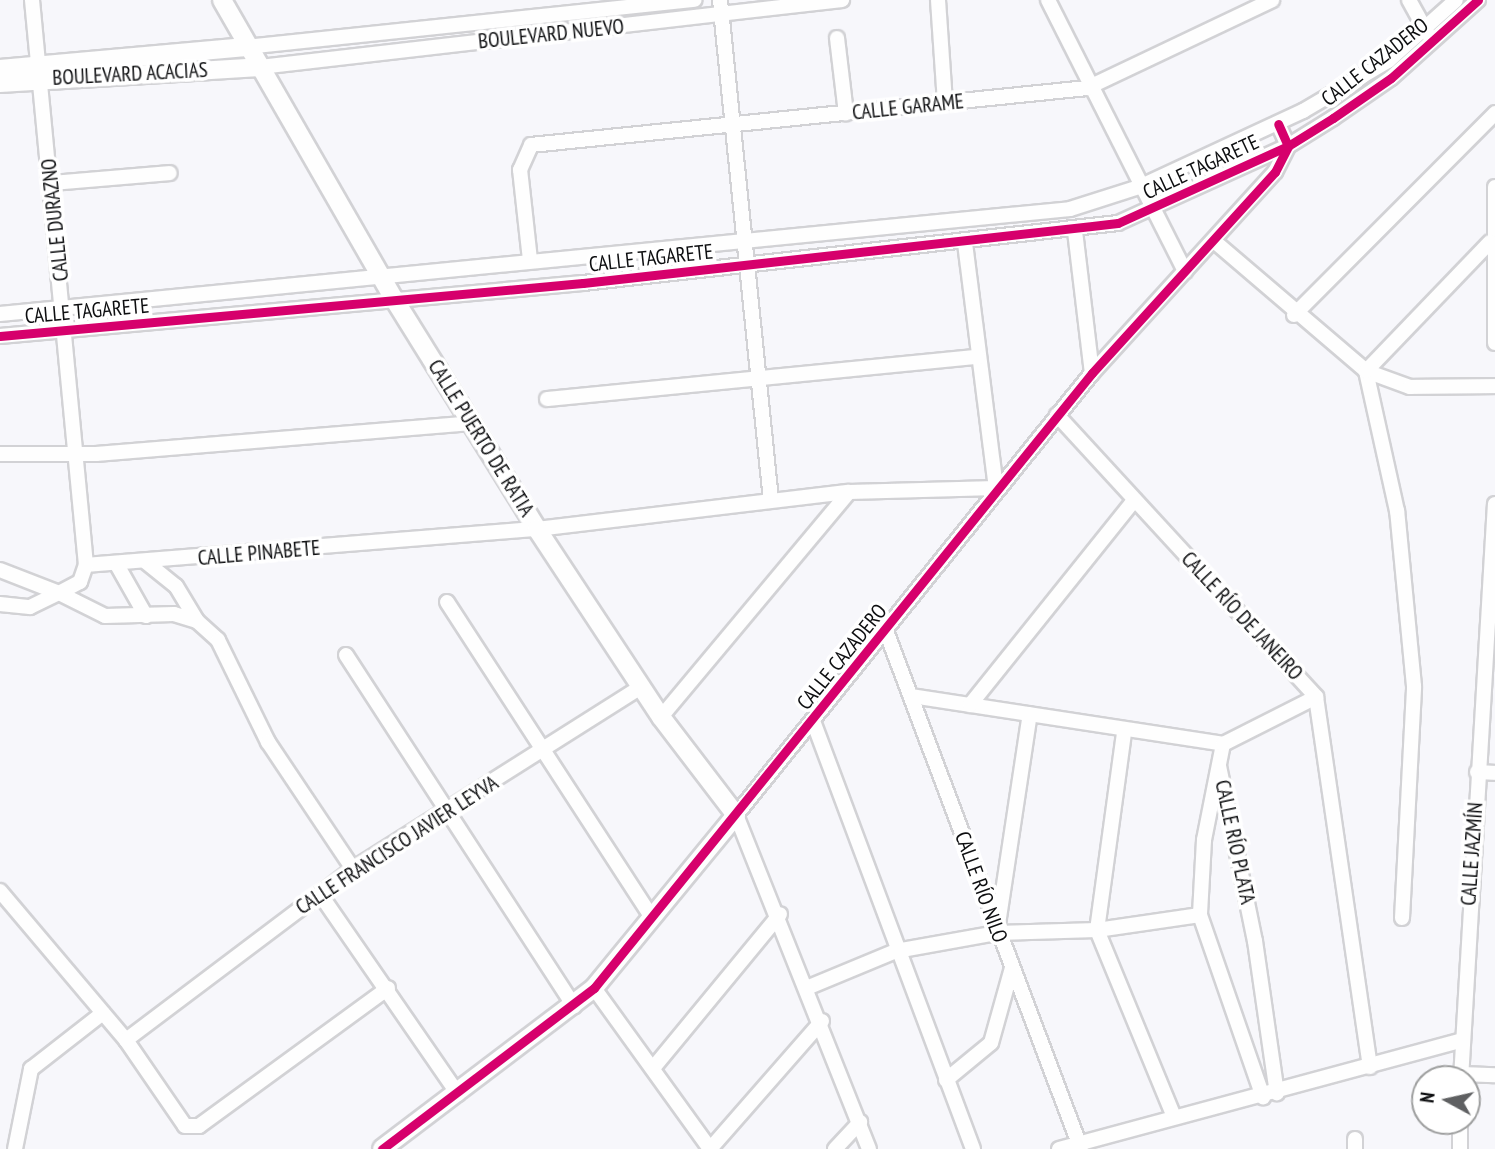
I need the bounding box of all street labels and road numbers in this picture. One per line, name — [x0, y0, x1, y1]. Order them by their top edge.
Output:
street label: CALLE CAZADERO — [1317, 12, 1433, 112]
street label: BOULEVARD NUEVO — [477, 14, 625, 54]
street label: BOULEVARD ACACIAS — [51, 57, 209, 91]
street label: CALLE GARAME — [851, 89, 965, 125]
street label: CALLE TAGARETE — [1139, 129, 1263, 205]
street label: CALLE DURAZNO — [36, 157, 74, 283]
street label: CALLE TAGARETE — [587, 239, 715, 277]
street label: CALLE TAGARETE — [23, 293, 151, 329]
street label: CALLE PUERTO DE RATIA — [423, 355, 539, 521]
street label: CALLE PINABETE — [197, 535, 321, 571]
street label: CALLE RÍO DE JANEIRO — [1176, 546, 1308, 686]
street label: CALLE CAZADERO — [792, 599, 892, 715]
street label: CALLE FRANCISCO JAVIER LEYVA — [291, 770, 503, 920]
street label: CALLE RÍO PLATA — [1210, 778, 1260, 906]
street label: CALLE JAZMÍN — [1456, 802, 1488, 906]
street label: CALLE RÍO NILO — [949, 828, 1013, 946]

